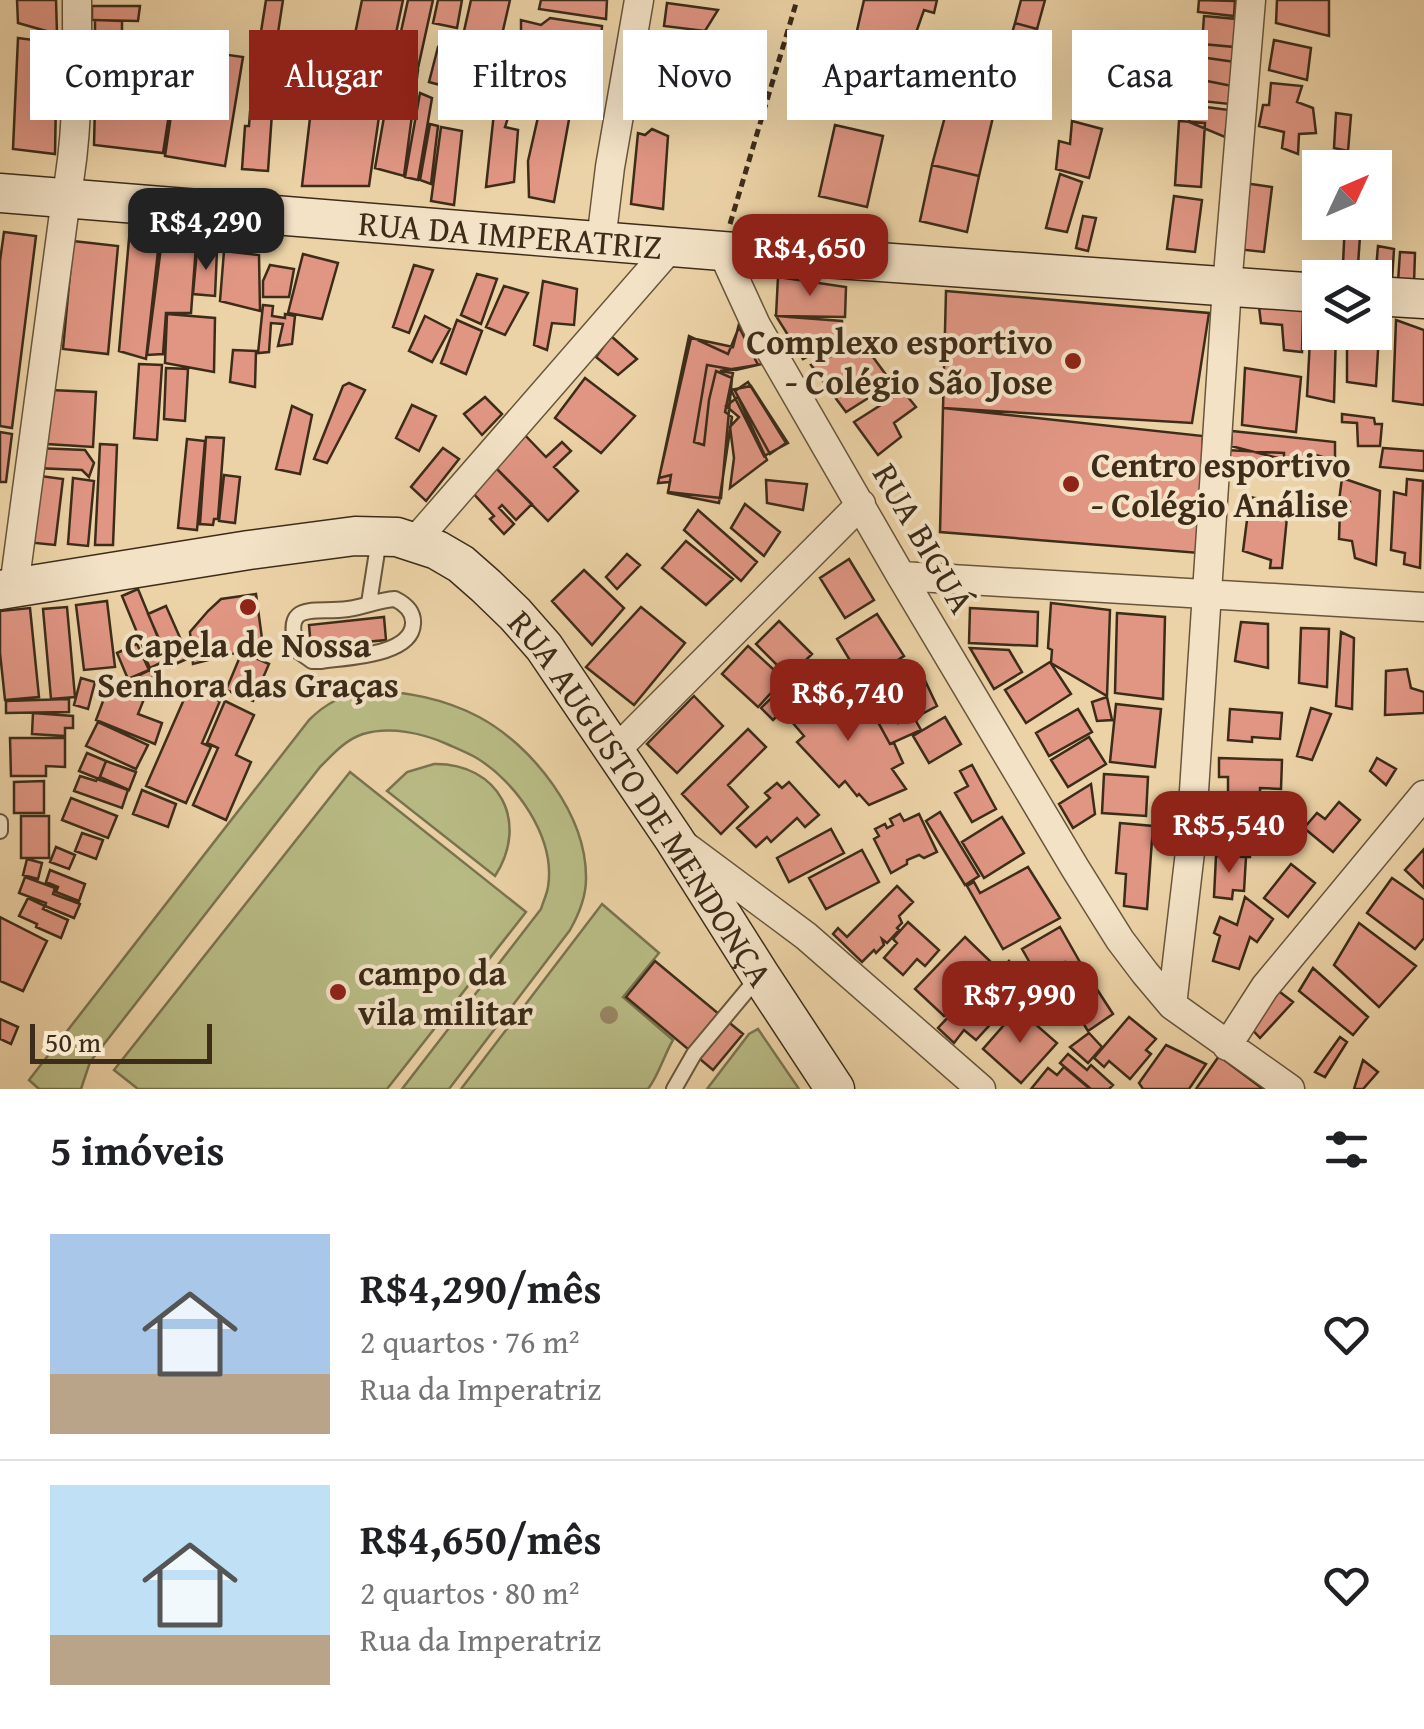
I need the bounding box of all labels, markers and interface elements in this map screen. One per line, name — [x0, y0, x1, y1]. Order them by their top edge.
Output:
chip: Comprar — [30, 30, 229, 120]
chip: Alugar — [249, 30, 418, 120]
chip: Filtros — [438, 30, 603, 120]
chip: Novo — [623, 30, 767, 120]
chip: Apartamento — [787, 30, 1052, 120]
chip: Casa — [1072, 30, 1208, 120]
north arrow — [1302, 150, 1392, 240]
map controls — [1302, 150, 1392, 350]
pin: R$4,290 — [114, 188, 298, 273]
street label: RUA DA IMPERATRIZ — [357, 196, 664, 272]
text: R$4,290 — [150, 197, 262, 244]
pin: R$4,650 — [718, 214, 902, 299]
text: R$4,650 — [754, 223, 866, 270]
button: layers — [1302, 260, 1392, 350]
place label: Complexo esportivo - Colégio São Jose — [746, 316, 1053, 407]
marker: Complexo esportivo - Colégio São Jose — [1062, 350, 1084, 372]
place label: Centro esportivo - Colégio Análise — [1091, 439, 1351, 530]
street label: RUA BIGUÁ — [860, 453, 988, 623]
marker: Centro esportivo - Colégio Análise — [1060, 473, 1082, 495]
marker: Capela de Nossa Senhora das Graças — [237, 596, 259, 618]
street label: RUA AUGUSTO DE MENDONÇA — [497, 598, 786, 996]
place label: Capela de Nossa Senhora das Graças — [97, 619, 399, 710]
pin: R$6,740 — [756, 659, 940, 744]
text: R$6,740 — [792, 668, 904, 715]
pin: R$5,540 — [1137, 791, 1321, 876]
text: R$5,540 — [1173, 800, 1285, 847]
place label: campo da vila militar — [358, 947, 533, 1038]
pin: R$7,990 — [928, 961, 1112, 1046]
text: R$7,990 — [964, 970, 1076, 1017]
marker: campo da vila militar — [327, 981, 349, 1003]
scale bar — [30, 1019, 212, 1064]
text: 50 m — [45, 1021, 101, 1062]
text: 5 imóveis — [50, 1119, 225, 1180]
icon: filters — [1319, 1122, 1374, 1177]
text: R$4,290/mês — [360, 1257, 601, 1318]
icon: home — [130, 1274, 250, 1394]
icon: heart — [1319, 1307, 1374, 1362]
text: 2 quartos · 76 m² — [360, 1318, 579, 1365]
text: Rua da Imperatriz — [360, 1365, 601, 1412]
text: R$4,650/mês — [360, 1508, 601, 1569]
icon: home — [130, 1525, 250, 1645]
icon: heart — [1319, 1558, 1374, 1613]
text: 2 quartos · 80 m² — [360, 1569, 579, 1616]
text: Rua da Imperatriz — [360, 1616, 601, 1663]

